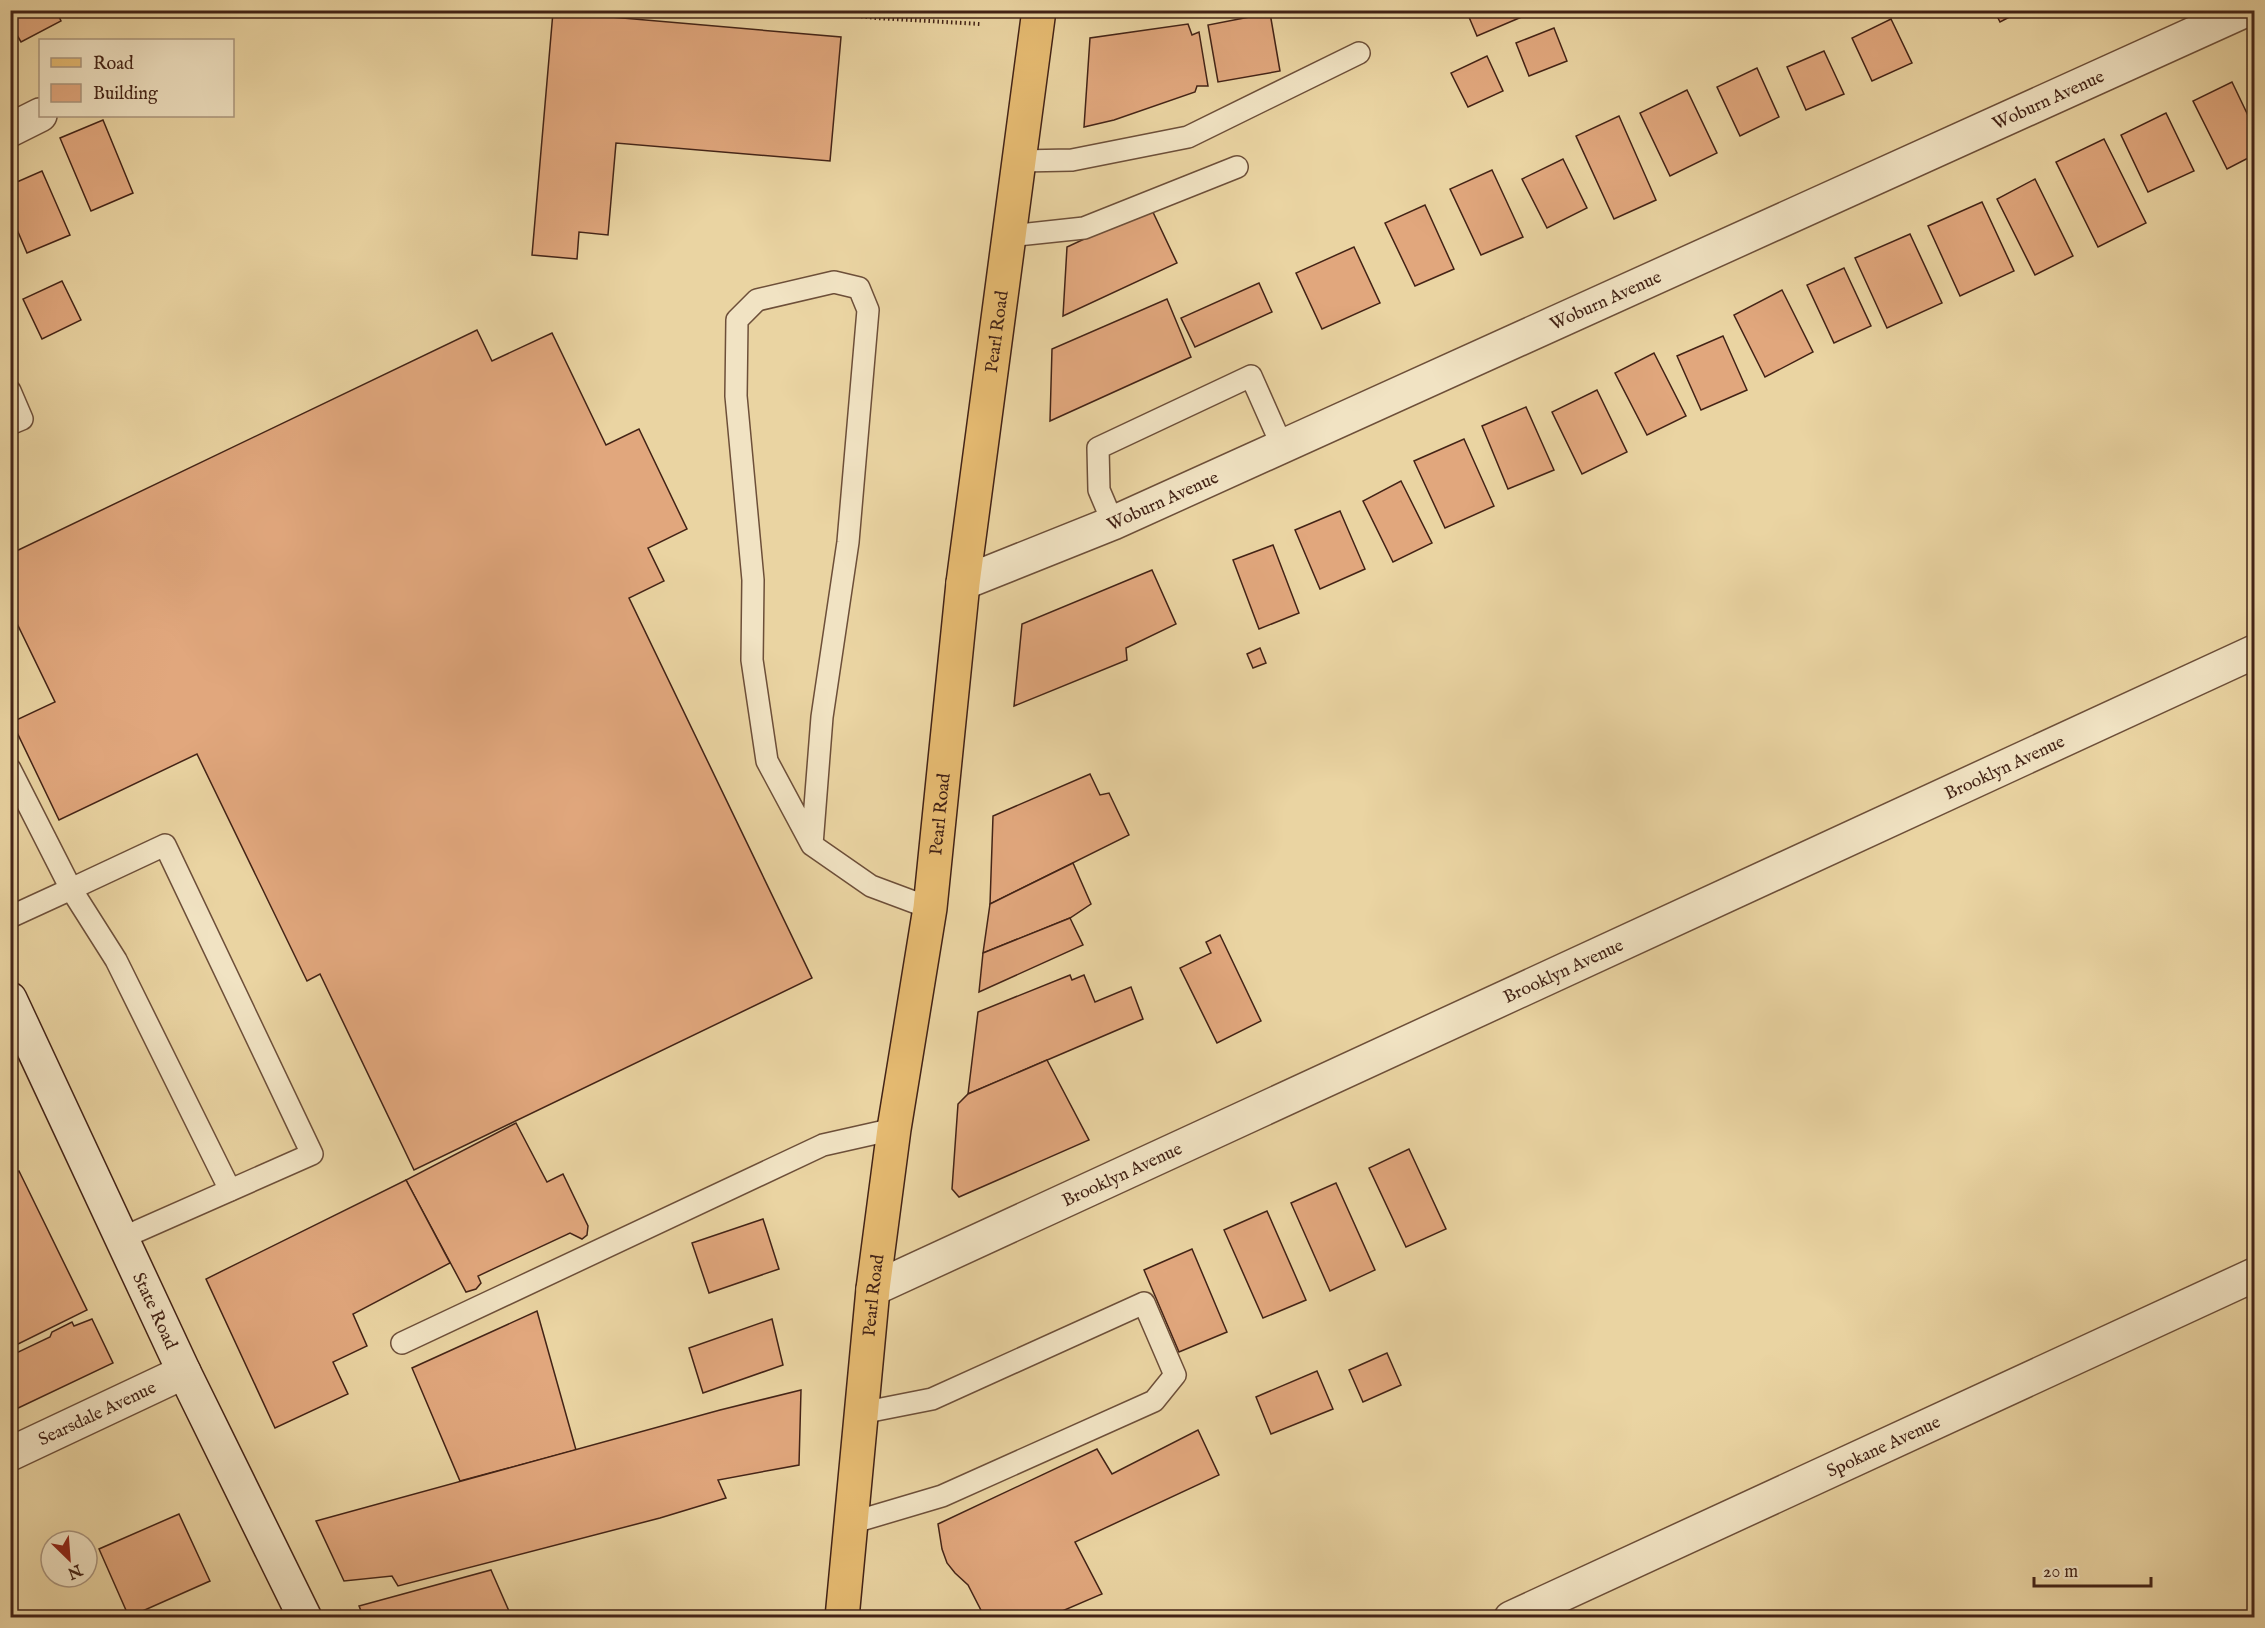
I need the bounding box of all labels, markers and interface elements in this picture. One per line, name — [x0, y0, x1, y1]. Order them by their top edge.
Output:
legend — [39, 39, 234, 117]
text: Road — [93, 53, 134, 76]
street label: Woburn Avenue — [1989, 66, 2108, 136]
text: Building — [93, 83, 158, 106]
street label: Woburn Avenue — [1547, 266, 1665, 337]
street label: Pearl Road — [981, 289, 1015, 374]
street label: Woburn Avenue — [1104, 467, 1223, 537]
street label: Brooklyn Avenue — [1941, 731, 2069, 806]
street label: Pearl Road — [925, 772, 957, 857]
street label: Brooklyn Avenue — [1500, 934, 1627, 1010]
street label: Brooklyn Avenue — [1059, 1138, 1186, 1213]
street label: Pearl Road — [859, 1253, 890, 1338]
street label: State Road — [126, 1269, 182, 1354]
street label: Searsdale Avenue — [35, 1377, 160, 1452]
street label: Spokane Avenue — [1823, 1411, 1944, 1484]
north arrow — [39, 1529, 99, 1589]
scale bar — [2034, 1550, 2151, 1588]
text: N — [64, 1558, 86, 1583]
text: 20 m — [2043, 1561, 2078, 1584]

